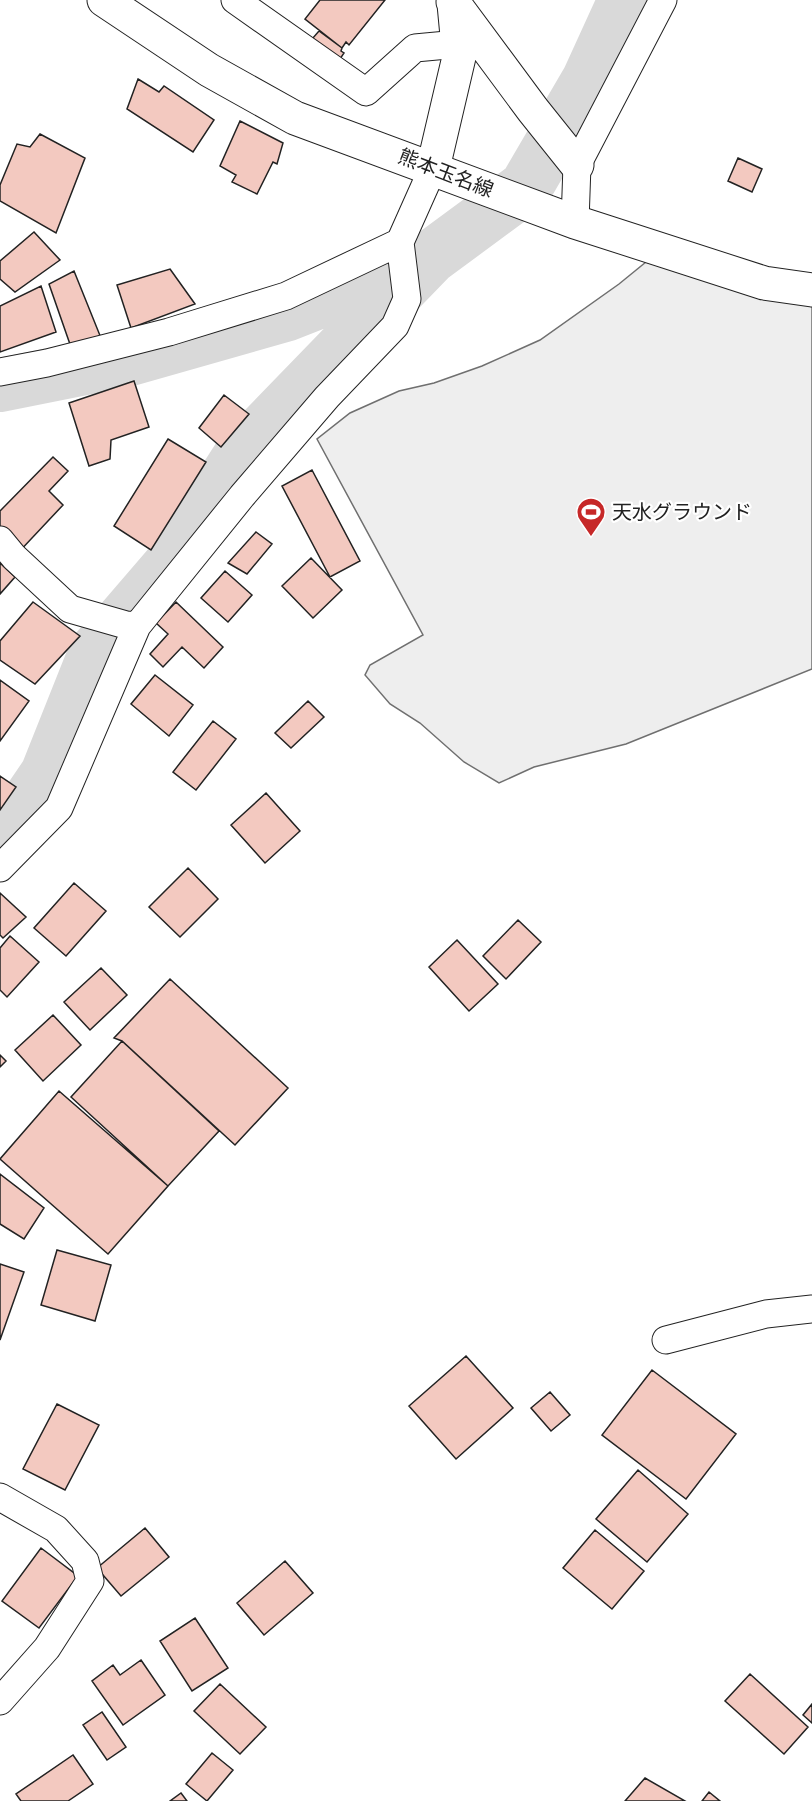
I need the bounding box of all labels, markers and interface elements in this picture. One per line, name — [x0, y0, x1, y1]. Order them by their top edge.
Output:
street label: 熊本玉名線 — [395, 145, 497, 201]
sports icon: 天水グラウンド — [575, 496, 607, 538]
place label: 天水グラウンド — [612, 501, 752, 523]

